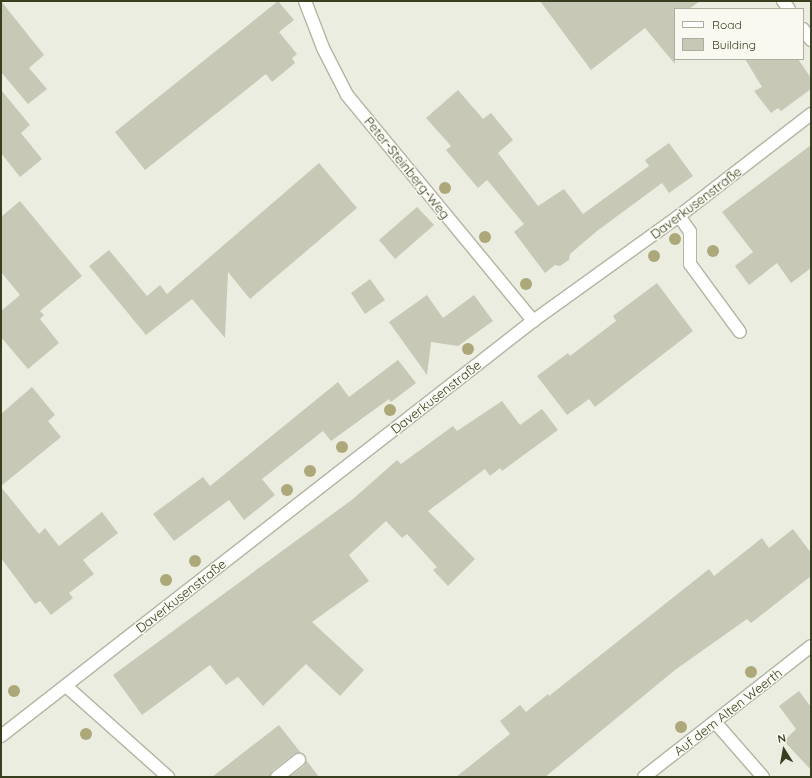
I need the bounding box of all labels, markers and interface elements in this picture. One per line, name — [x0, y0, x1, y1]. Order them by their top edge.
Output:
legend — [674, 8, 804, 60]
text: Road — [712, 17, 742, 32]
text: Building — [712, 37, 756, 52]
street label: Peter-Steinberg-Weg — [361, 114, 453, 222]
street label: Daverkusenstraße — [647, 164, 745, 242]
street label: Daverkusenstraße — [388, 357, 484, 437]
street label: Daverkusenstraße — [133, 556, 229, 636]
street label: Auf dem Alten Weerth — [671, 665, 785, 759]
north arrow — [764, 730, 804, 770]
text: N — [776, 731, 787, 746]

